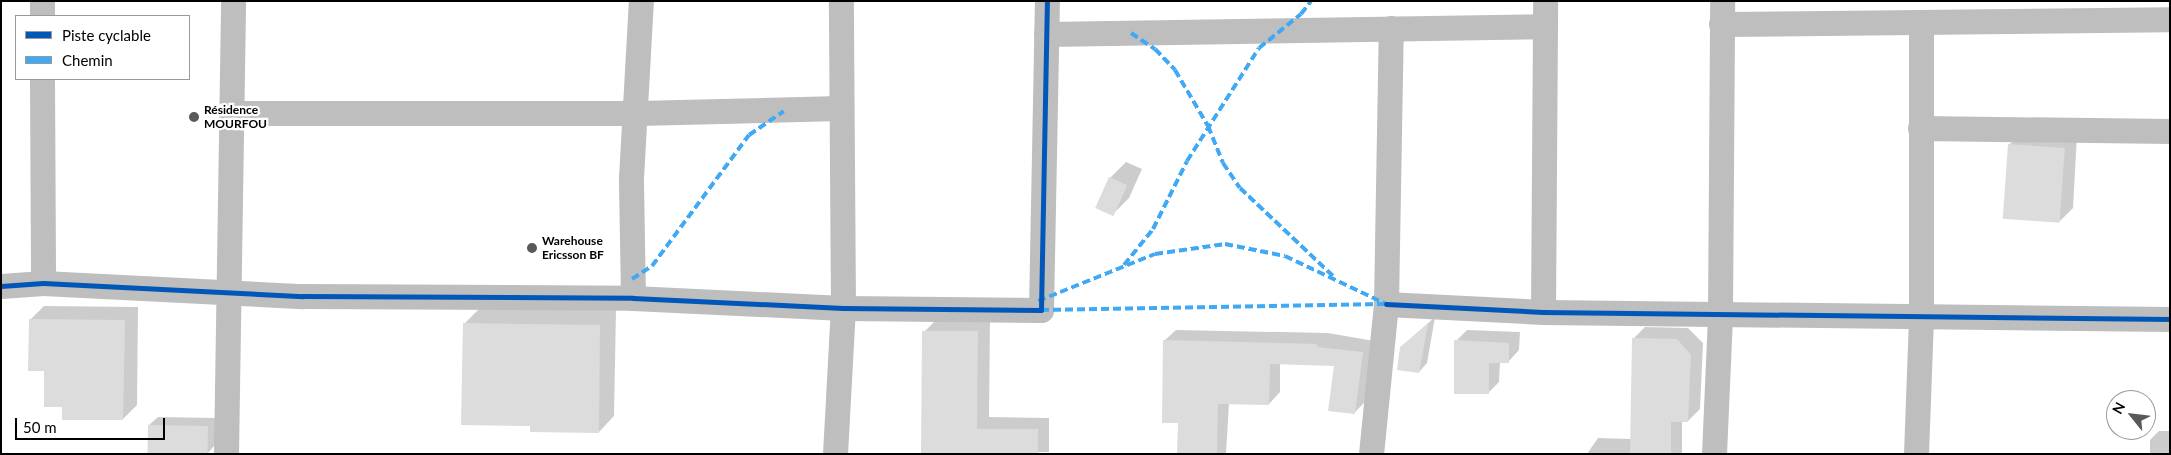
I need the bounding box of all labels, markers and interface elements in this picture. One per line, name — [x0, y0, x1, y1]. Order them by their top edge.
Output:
legend — [15, 15, 190, 80]
text: Piste cyclable — [62, 26, 151, 44]
text: Chemin — [62, 51, 113, 69]
place label: Résidence MOURFOU — [204, 103, 267, 131]
marker: Résidence MOURFOU — [188, 111, 200, 123]
place label: Warehouse Ericsson BF — [542, 234, 604, 262]
marker: Warehouse Ericsson BF — [526, 242, 538, 254]
north arrow — [2106, 390, 2156, 440]
text: N — [2108, 399, 2128, 417]
scale bar — [18, 408, 168, 440]
text: 50 m — [23, 418, 57, 436]

